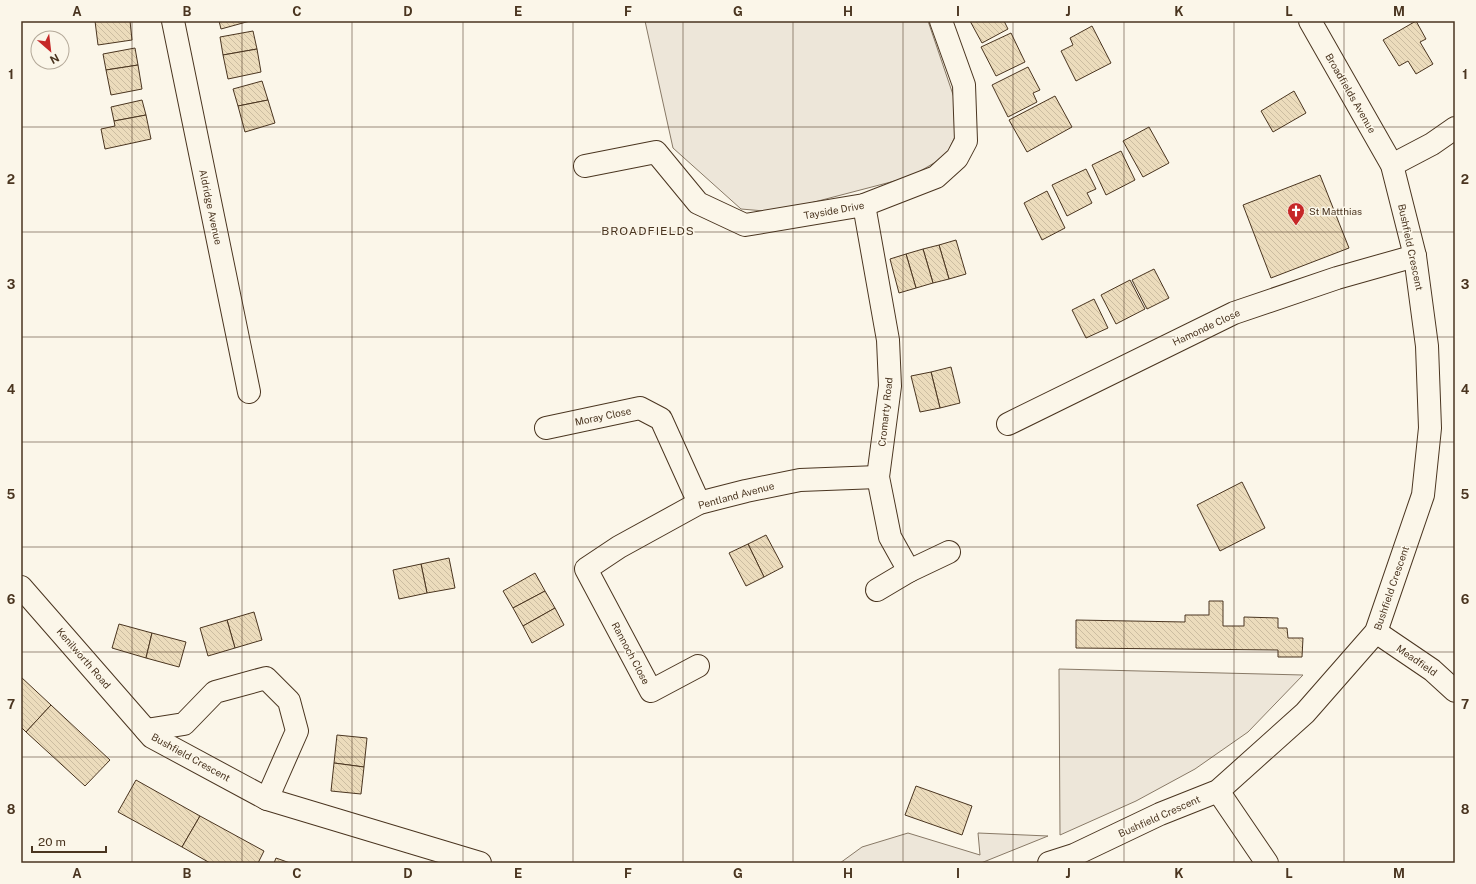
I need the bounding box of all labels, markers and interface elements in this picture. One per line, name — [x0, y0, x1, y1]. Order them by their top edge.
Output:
text: A — [72, 4, 82, 19]
text: B — [183, 4, 192, 19]
text: C — [292, 4, 302, 19]
text: D — [403, 4, 413, 19]
text: E — [514, 4, 522, 19]
text: F — [624, 4, 632, 19]
text: G — [733, 4, 743, 19]
text: H — [843, 4, 853, 19]
text: I — [956, 4, 960, 19]
text: J — [1065, 4, 1071, 19]
text: K — [1174, 4, 1184, 19]
text: L — [1285, 4, 1293, 19]
text: M — [1393, 4, 1405, 19]
north arrow — [30, 30, 70, 70]
street label: Broadfields Avenue — [1323, 51, 1379, 135]
text: N — [48, 52, 61, 66]
text: 1 — [8, 67, 14, 82]
text: 1 — [1462, 67, 1468, 82]
street label: Aldridge Avenue — [197, 168, 225, 246]
text: 2 — [7, 172, 15, 187]
text: 2 — [1461, 172, 1469, 187]
street label: Tayside Drive — [803, 199, 866, 221]
church icon: St Matthias — [1286, 201, 1306, 226]
street label: Bushfield Crescent — [1396, 203, 1426, 292]
place label: St Matthias — [1309, 205, 1362, 217]
district label: BROADFIELDS — [601, 224, 695, 238]
text: 3 — [7, 277, 16, 292]
text: 3 — [1461, 277, 1470, 292]
street label: Hamonde Close — [1170, 306, 1242, 348]
street label: Cromarty Road — [875, 377, 895, 447]
text: 4 — [7, 382, 16, 397]
text: 4 — [1461, 382, 1470, 397]
street label: Moray Close — [574, 404, 633, 428]
street label: Pentland Avenue — [697, 479, 776, 511]
text: 5 — [7, 487, 16, 502]
text: 5 — [1461, 487, 1470, 502]
street label: Bushfield Crescent — [1371, 544, 1411, 632]
text: 6 — [7, 592, 16, 607]
text: 6 — [1461, 592, 1470, 607]
street label: Rannoch Close — [610, 620, 653, 687]
street label: Kenilworth Road — [54, 625, 114, 691]
street label: Meadfield — [1394, 642, 1440, 678]
text: 7 — [7, 697, 15, 712]
text: 7 — [1461, 697, 1469, 712]
street label: Bushfield Crescent — [149, 730, 233, 784]
street label: Bushfield Crescent — [1116, 793, 1202, 839]
text: 8 — [7, 802, 16, 817]
text: 8 — [1461, 802, 1470, 817]
scale bar — [32, 828, 106, 854]
text: 20 m — [38, 835, 66, 849]
text: A — [72, 866, 82, 881]
text: B — [183, 866, 192, 881]
text: C — [292, 866, 302, 881]
text: D — [403, 866, 413, 881]
text: E — [514, 866, 522, 881]
text: F — [624, 866, 632, 881]
text: G — [733, 866, 743, 881]
text: H — [843, 866, 853, 881]
text: I — [956, 866, 960, 881]
text: J — [1065, 866, 1071, 881]
text: K — [1174, 866, 1184, 881]
text: L — [1285, 866, 1293, 881]
text: M — [1393, 866, 1405, 881]

